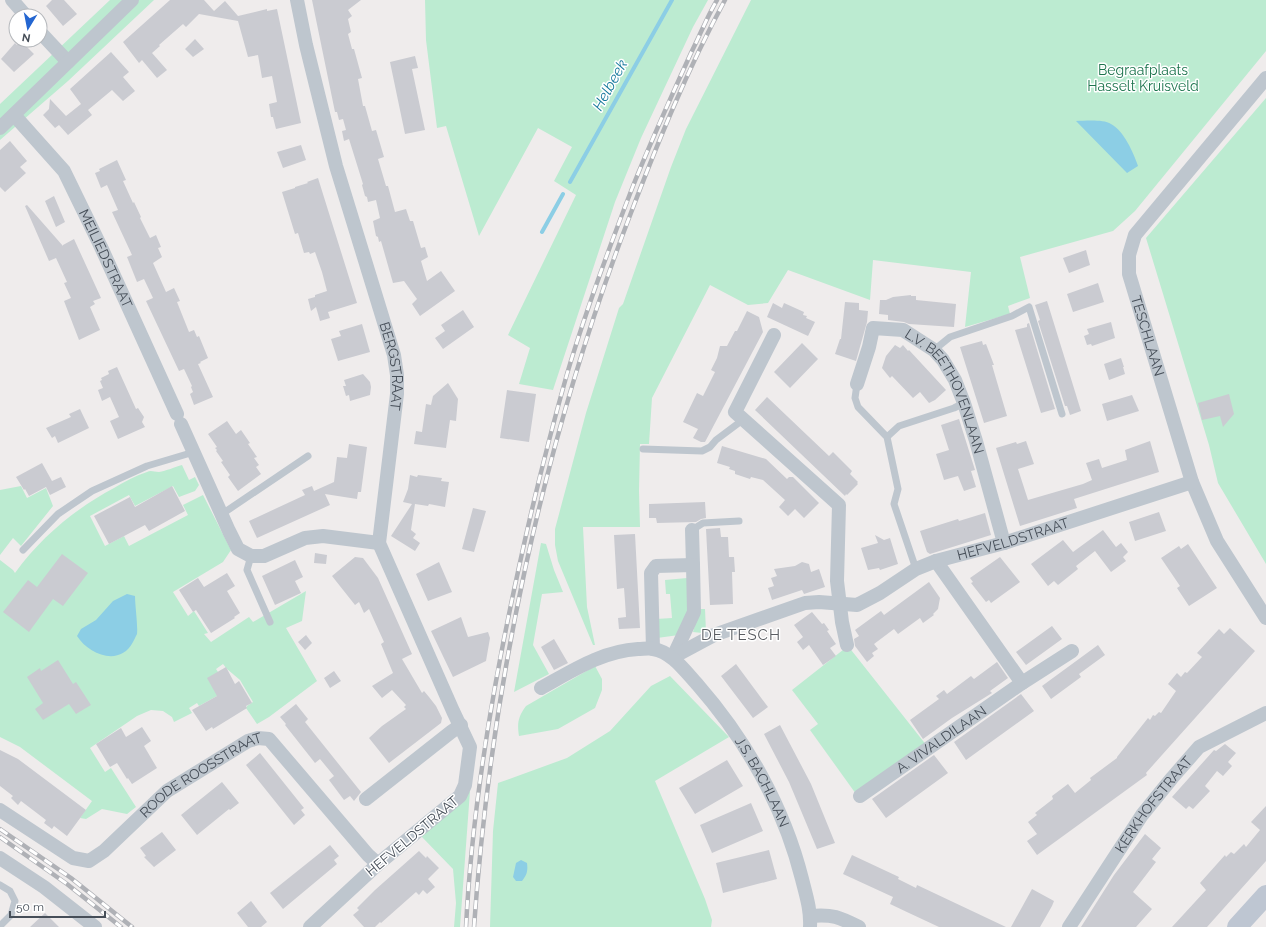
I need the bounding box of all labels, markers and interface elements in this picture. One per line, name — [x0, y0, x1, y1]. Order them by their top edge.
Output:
north arrow — [8, 8, 48, 48]
text: N — [21, 30, 32, 44]
water label: Helbeek — [589, 56, 631, 114]
park label: Begraafplaats Hasselt Kruisveld — [1087, 62, 1199, 94]
street label: MEILIEDSTRAAT — [76, 206, 136, 311]
street label: TESCHLAAN — [1128, 294, 1167, 378]
street label: BERGSTRAAT — [376, 320, 405, 412]
street label: L.V. BEETHOVENLAAN — [902, 326, 987, 455]
street label: HEFVELDSTRAAT — [955, 514, 1071, 563]
district label: DE TESCH — [701, 626, 781, 644]
street label: A. VIVALDILAAN — [893, 702, 989, 776]
street label: ROODE ROOSSTRAAT — [136, 729, 264, 821]
street label: J.S. BACHLAAN — [732, 734, 792, 829]
street label: KERKHOFSTRAAT — [1112, 753, 1196, 856]
street label: HEFVELDSTRAAT — [362, 792, 462, 879]
scale bar — [10, 893, 105, 919]
text: 50 m — [16, 900, 44, 914]

